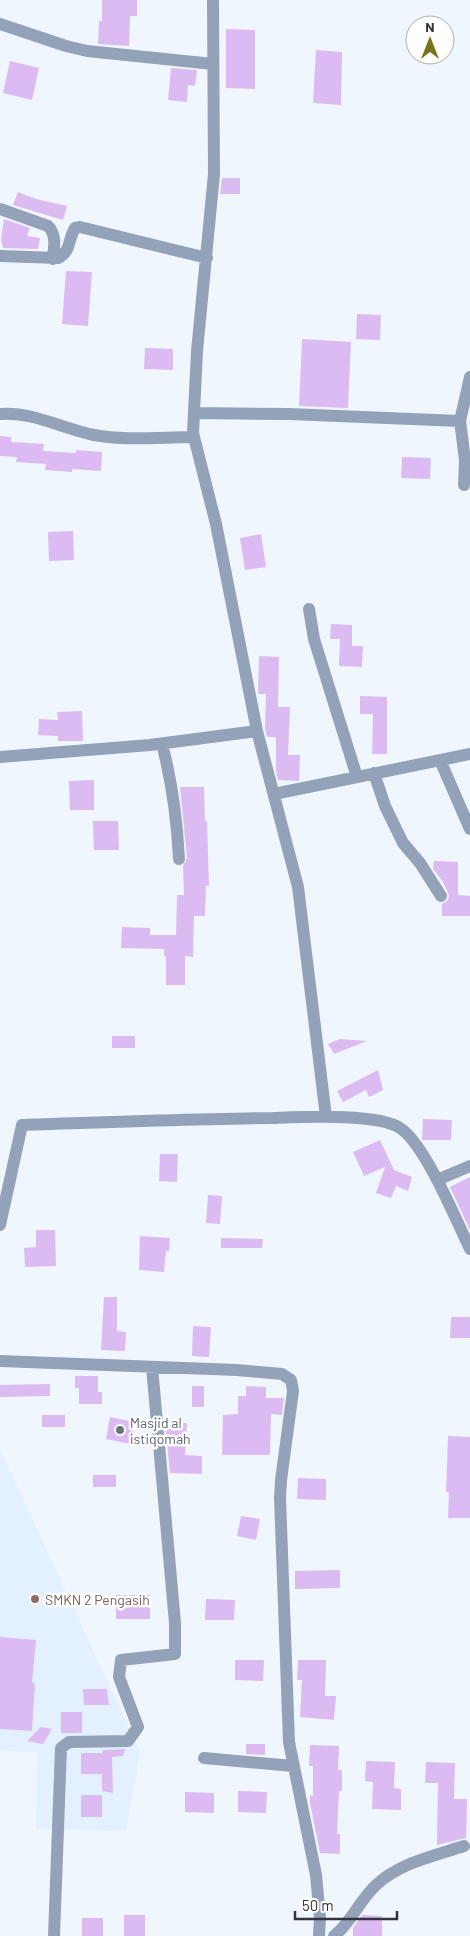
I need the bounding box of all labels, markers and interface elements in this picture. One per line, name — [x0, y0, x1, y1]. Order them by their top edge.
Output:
north arrow — [405, 15, 455, 65]
text: N — [425, 18, 435, 35]
place label: Masjid al istiqomah — [130, 1414, 191, 1447]
marker: Masjid al istiqomah — [114, 1424, 126, 1436]
place label: SMKN 2 Pengasih — [45, 1591, 150, 1608]
marker: SMKN 2 Pengasih — [29, 1593, 41, 1605]
scale bar — [295, 1888, 398, 1920]
text: 50 m — [302, 1896, 334, 1914]

